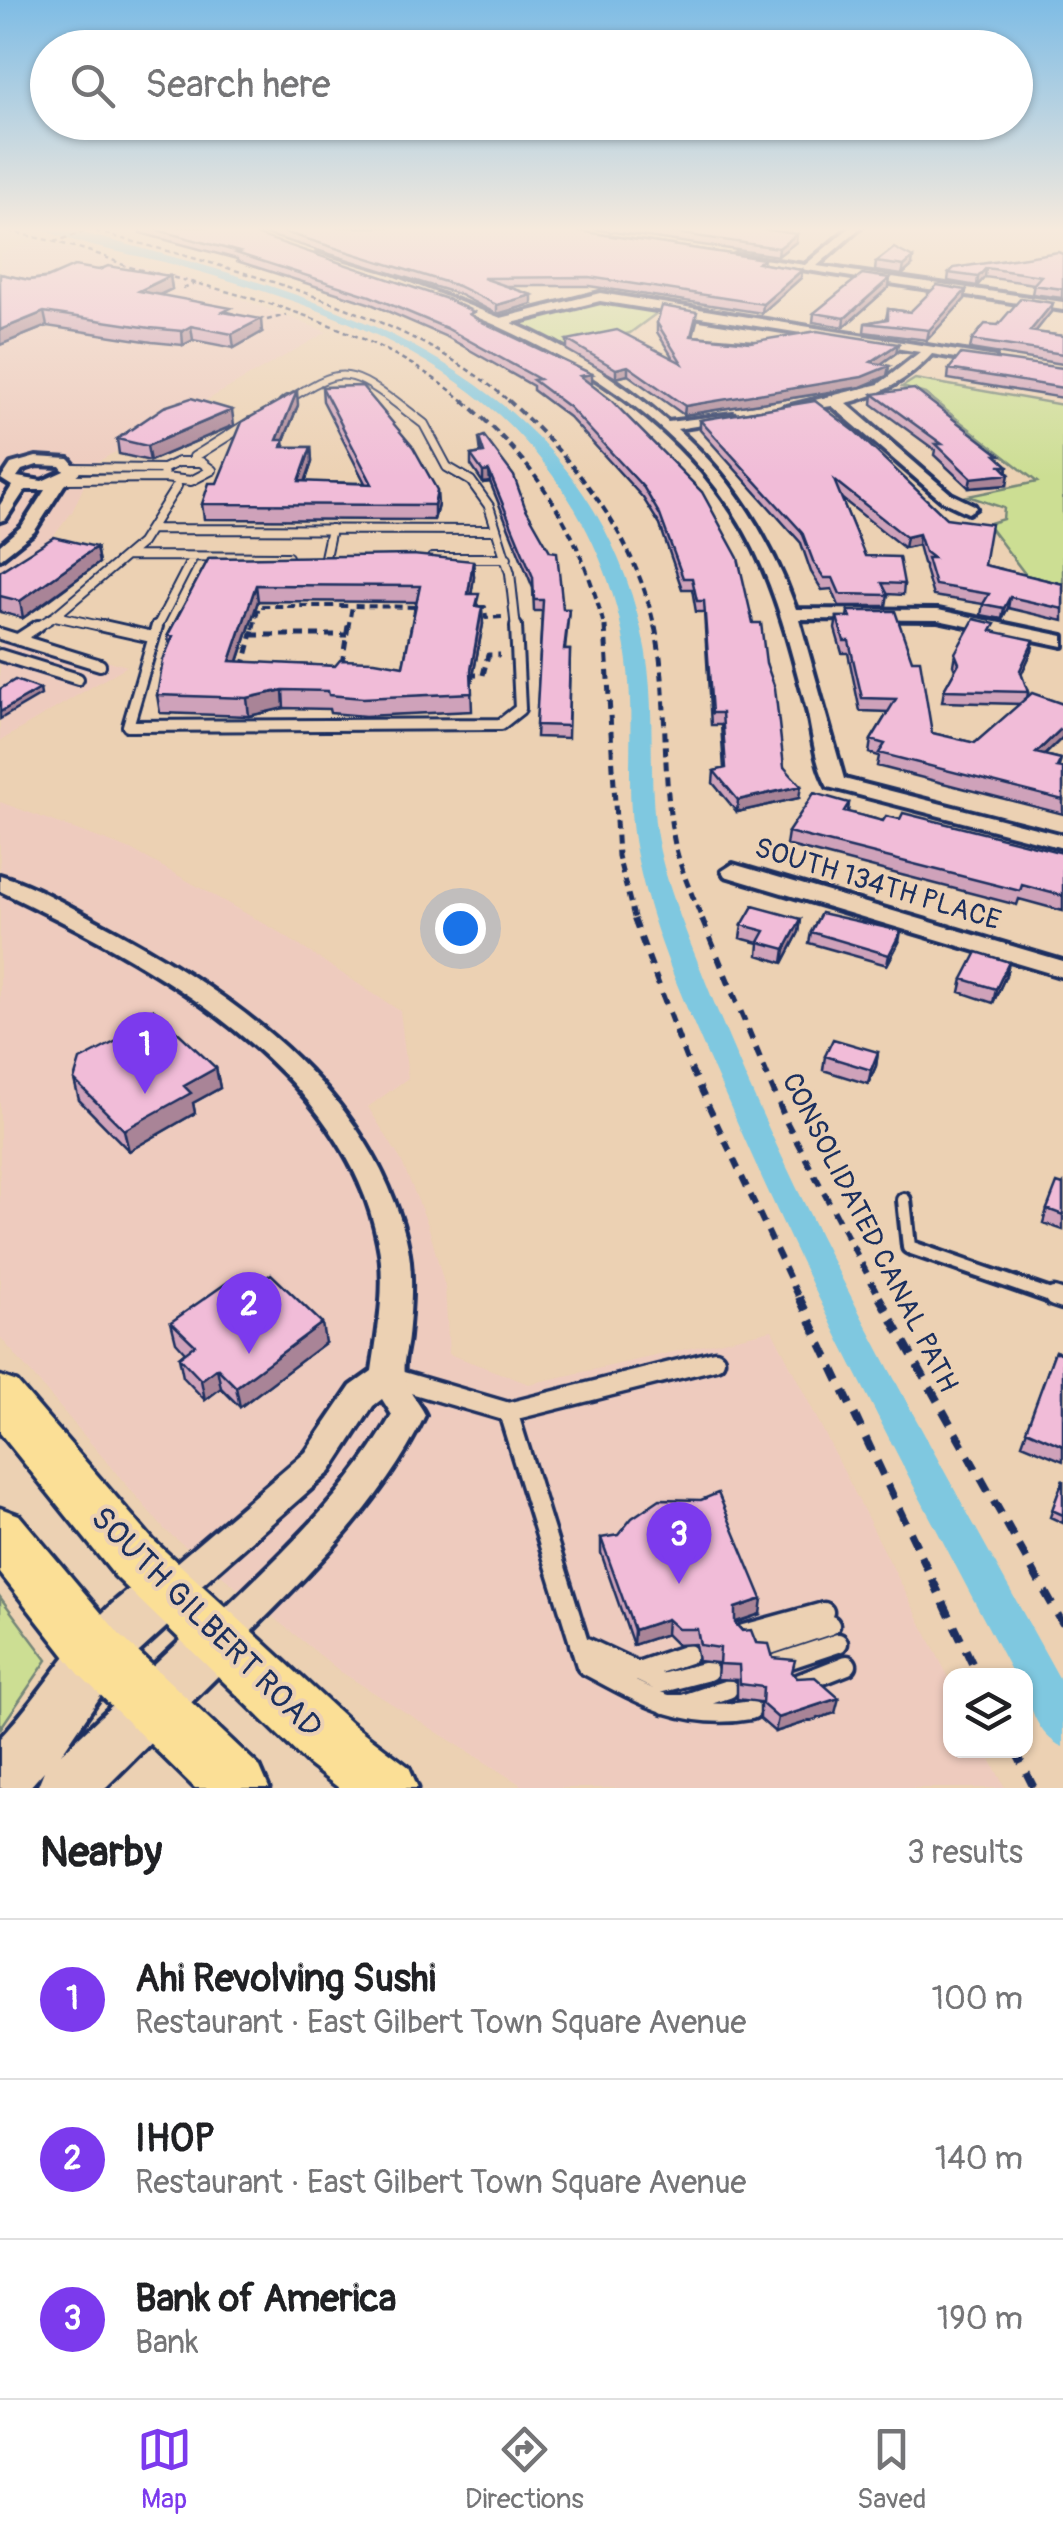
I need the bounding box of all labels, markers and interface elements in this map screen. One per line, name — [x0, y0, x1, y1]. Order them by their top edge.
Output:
search box — [30, 30, 1033, 140]
icon: search — [65, 58, 120, 113]
text: Search here — [145, 61, 331, 109]
street label: SOUTH 134TH PLACE — [750, 830, 1005, 939]
your location — [435, 903, 486, 954]
pin: 1 — [112, 1012, 178, 1094]
street label: CONSOLIDATED CANAL PATH — [774, 1067, 966, 1398]
pin: 2 — [216, 1272, 282, 1354]
street label: SOUTH GILBERT ROAD — [82, 1499, 330, 1747]
pin: 3 — [646, 1502, 712, 1584]
map controls — [943, 1668, 1033, 1758]
button: layers — [943, 1668, 1033, 1758]
text: Nearby — [40, 1827, 162, 1879]
text: 3 results — [907, 1833, 1023, 1873]
text: Ahi Revolving Sushi — [135, 1955, 436, 2003]
text: 1 — [66, 1979, 79, 2019]
text: 100 m — [931, 1979, 1023, 2019]
text: Restaurant · East Gilbert Town Square Avenue — [135, 2003, 746, 2043]
text: IHOP — [135, 2115, 215, 2163]
text: 2 — [64, 2139, 81, 2179]
text: 140 m — [935, 2139, 1023, 2179]
text: Restaurant · East Gilbert Town Square Avenue — [135, 2163, 746, 2203]
text: Bank of America — [135, 2275, 396, 2323]
text: 3 — [64, 2299, 81, 2339]
text: 190 m — [937, 2299, 1023, 2339]
text: Bank — [135, 2323, 199, 2363]
tab: Map — [137, 2422, 192, 2517]
tab: Directions — [465, 2422, 584, 2517]
tab: Saved — [857, 2422, 926, 2517]

